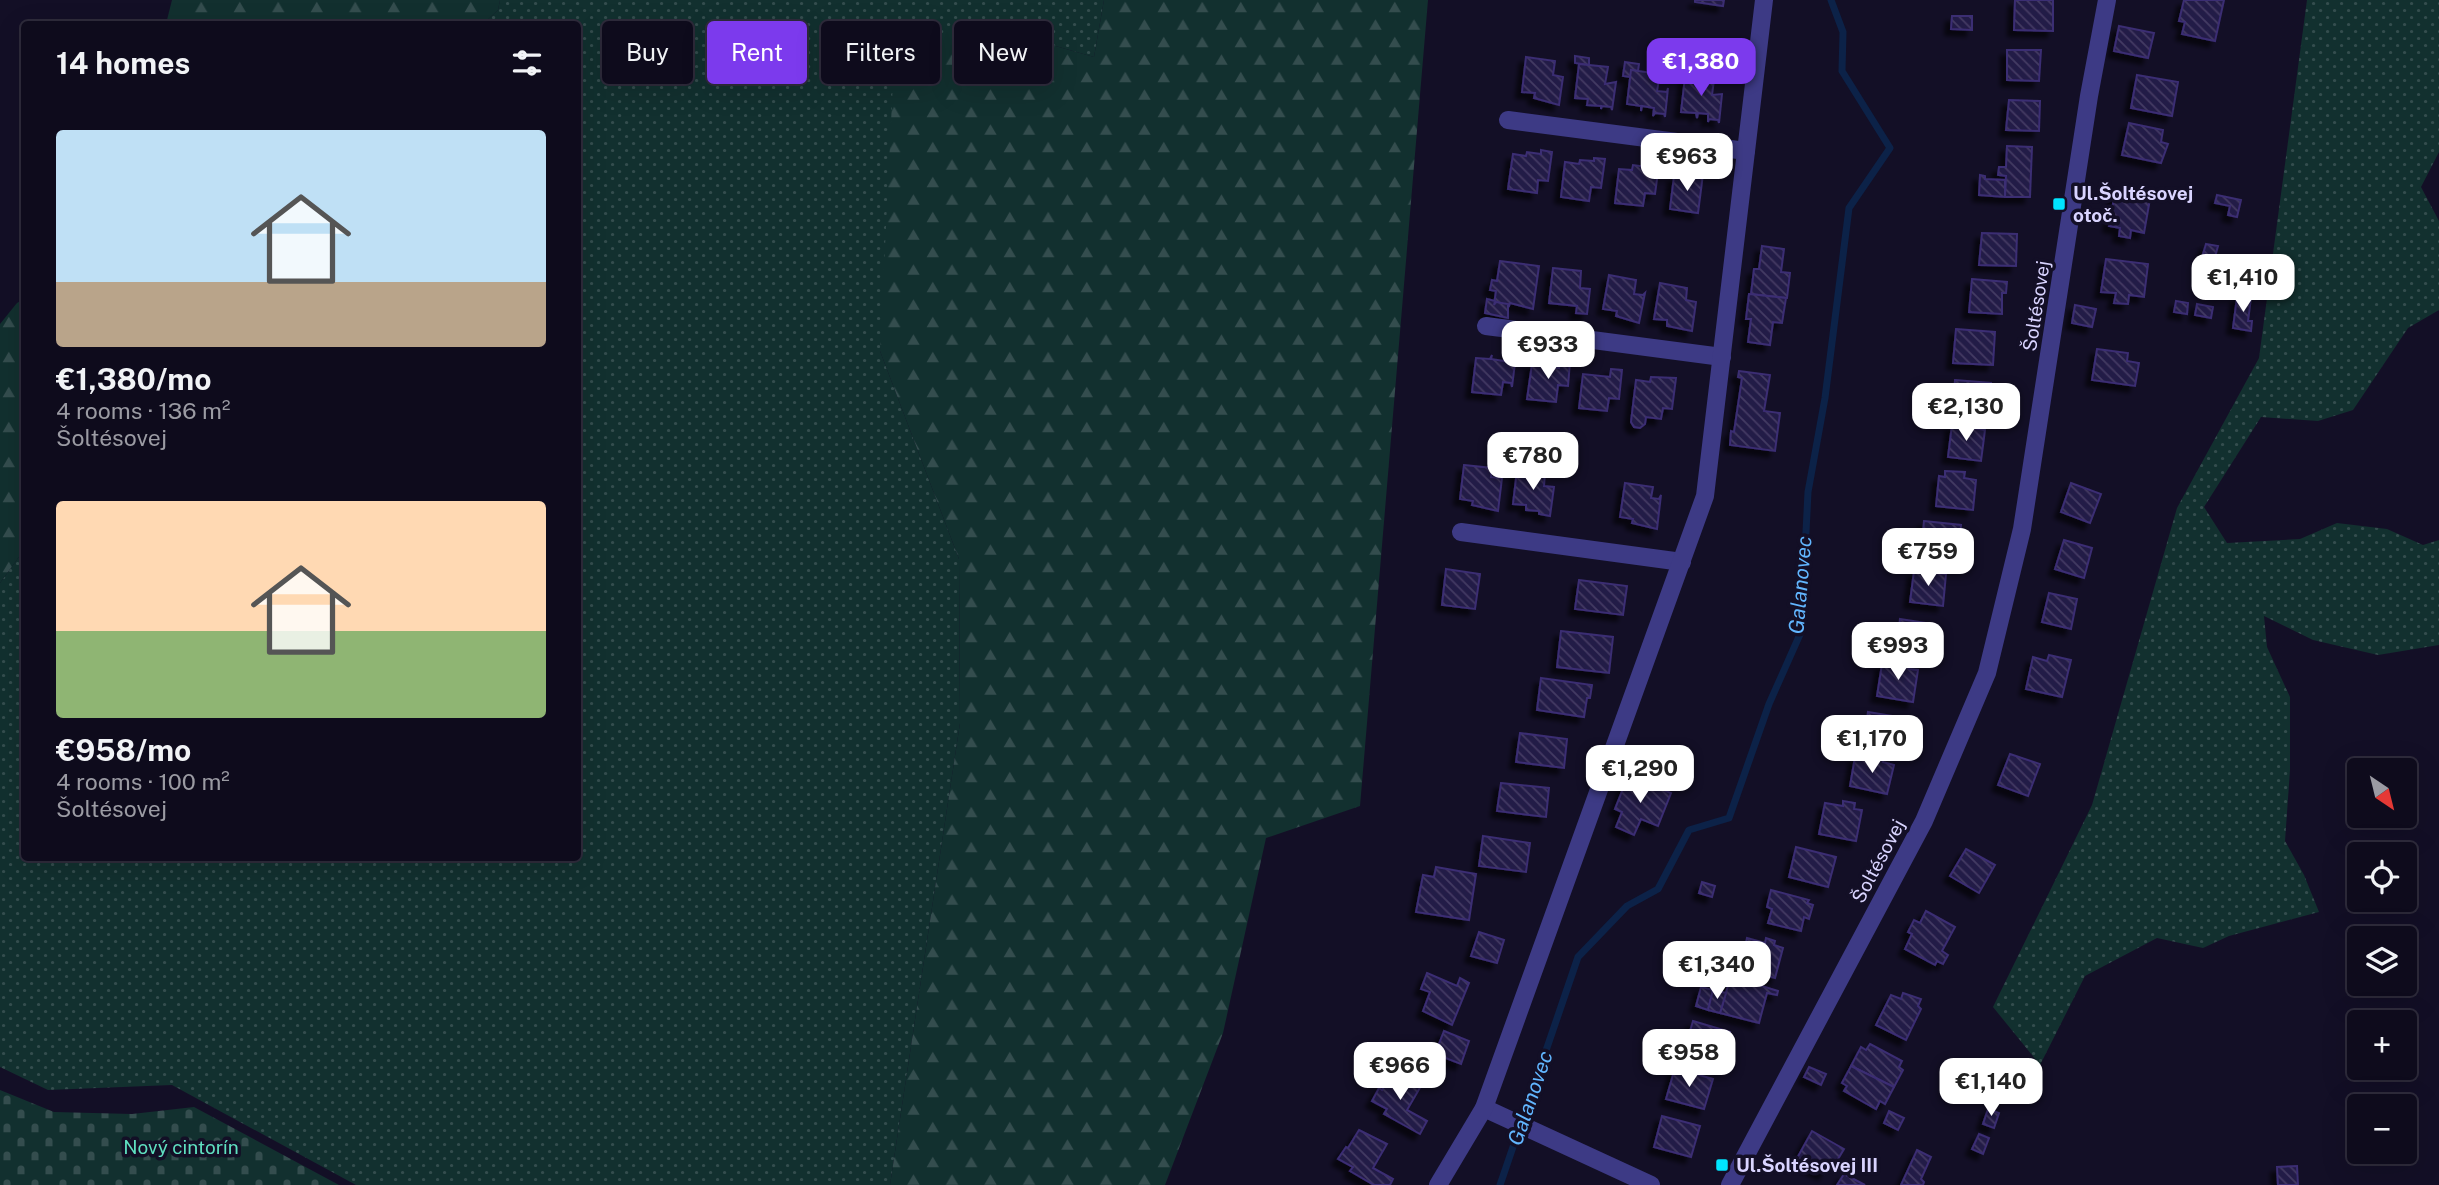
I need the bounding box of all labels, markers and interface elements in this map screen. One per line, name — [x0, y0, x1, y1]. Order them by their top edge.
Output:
chip: Buy — [602, 21, 693, 84]
chip: Rent — [707, 21, 807, 84]
chip: Filters — [821, 21, 940, 84]
chip: New — [954, 21, 1052, 84]
pin: €1,380 — [1644, 38, 1758, 98]
icon: filters — [508, 44, 546, 82]
text: 14 homes — [56, 45, 190, 81]
text: €1,380 — [1663, 47, 1739, 74]
pin: €963 — [1646, 134, 1728, 193]
text: €963 — [1657, 142, 1717, 169]
icon: home — [238, 176, 364, 302]
place label: Ul.Šoltésovej otoč. — [2073, 182, 2193, 226]
marker: Ul.Šoltésovej otoč. — [2051, 196, 2067, 212]
pin: €1,410 — [2186, 254, 2300, 314]
street label: Šoltésovej — [2018, 259, 2054, 353]
text: €1,410 — [2208, 263, 2278, 290]
pin: €933 — [1507, 322, 1589, 381]
text: €933 — [1518, 330, 1578, 357]
text: €1,380/mo — [56, 361, 211, 397]
pin: €2,130 — [1909, 384, 2023, 443]
text: €2,130 — [1928, 392, 2004, 419]
text: 4 rooms · 136 m² — [56, 397, 230, 424]
text: Šoltésovej — [56, 424, 167, 451]
pin: €780 — [1492, 433, 1574, 492]
text: €780 — [1503, 441, 1563, 468]
pin: €759 — [1887, 528, 1969, 588]
water label: Galanovec — [1783, 535, 1817, 635]
text: €759 — [1898, 537, 1958, 564]
icon: home — [238, 547, 364, 673]
pin: €993 — [1857, 622, 1939, 682]
text: €993 — [1868, 631, 1928, 658]
pin: €1,170 — [1815, 716, 1929, 775]
text: €1,170 — [1837, 724, 1907, 751]
text: €958/mo — [56, 732, 191, 768]
pin: €1,290 — [1583, 746, 1697, 805]
text: €1,290 — [1602, 754, 1678, 781]
north arrow — [2347, 758, 2417, 828]
map controls — [2347, 758, 2417, 1164]
text: 4 rooms · 100 m² — [56, 768, 230, 795]
text: Šoltésovej — [56, 795, 167, 822]
street label: Šoltésovej — [1847, 815, 1909, 907]
button: locate — [2347, 842, 2417, 912]
button: layers — [2347, 926, 2417, 996]
pin: €1,340 — [1660, 942, 1774, 1001]
text: €1,340 — [1679, 950, 1755, 977]
button: + — [2347, 1010, 2417, 1080]
pin: €958 — [1648, 1030, 1730, 1089]
text: €958 — [1658, 1038, 1720, 1065]
pin: €966 — [1359, 1042, 1441, 1102]
water label: Galanovec — [1502, 1047, 1558, 1149]
text: €966 — [1370, 1051, 1430, 1078]
pin: €1,140 — [1934, 1058, 2048, 1118]
text: €1,140 — [1956, 1067, 2026, 1094]
button: − — [2347, 1094, 2417, 1164]
park label: Nový cintorín — [123, 1136, 239, 1158]
place label: Ul.Šoltésovej III — [1736, 1154, 1878, 1176]
marker: Ul.Šoltésovej III — [1714, 1157, 1730, 1173]

